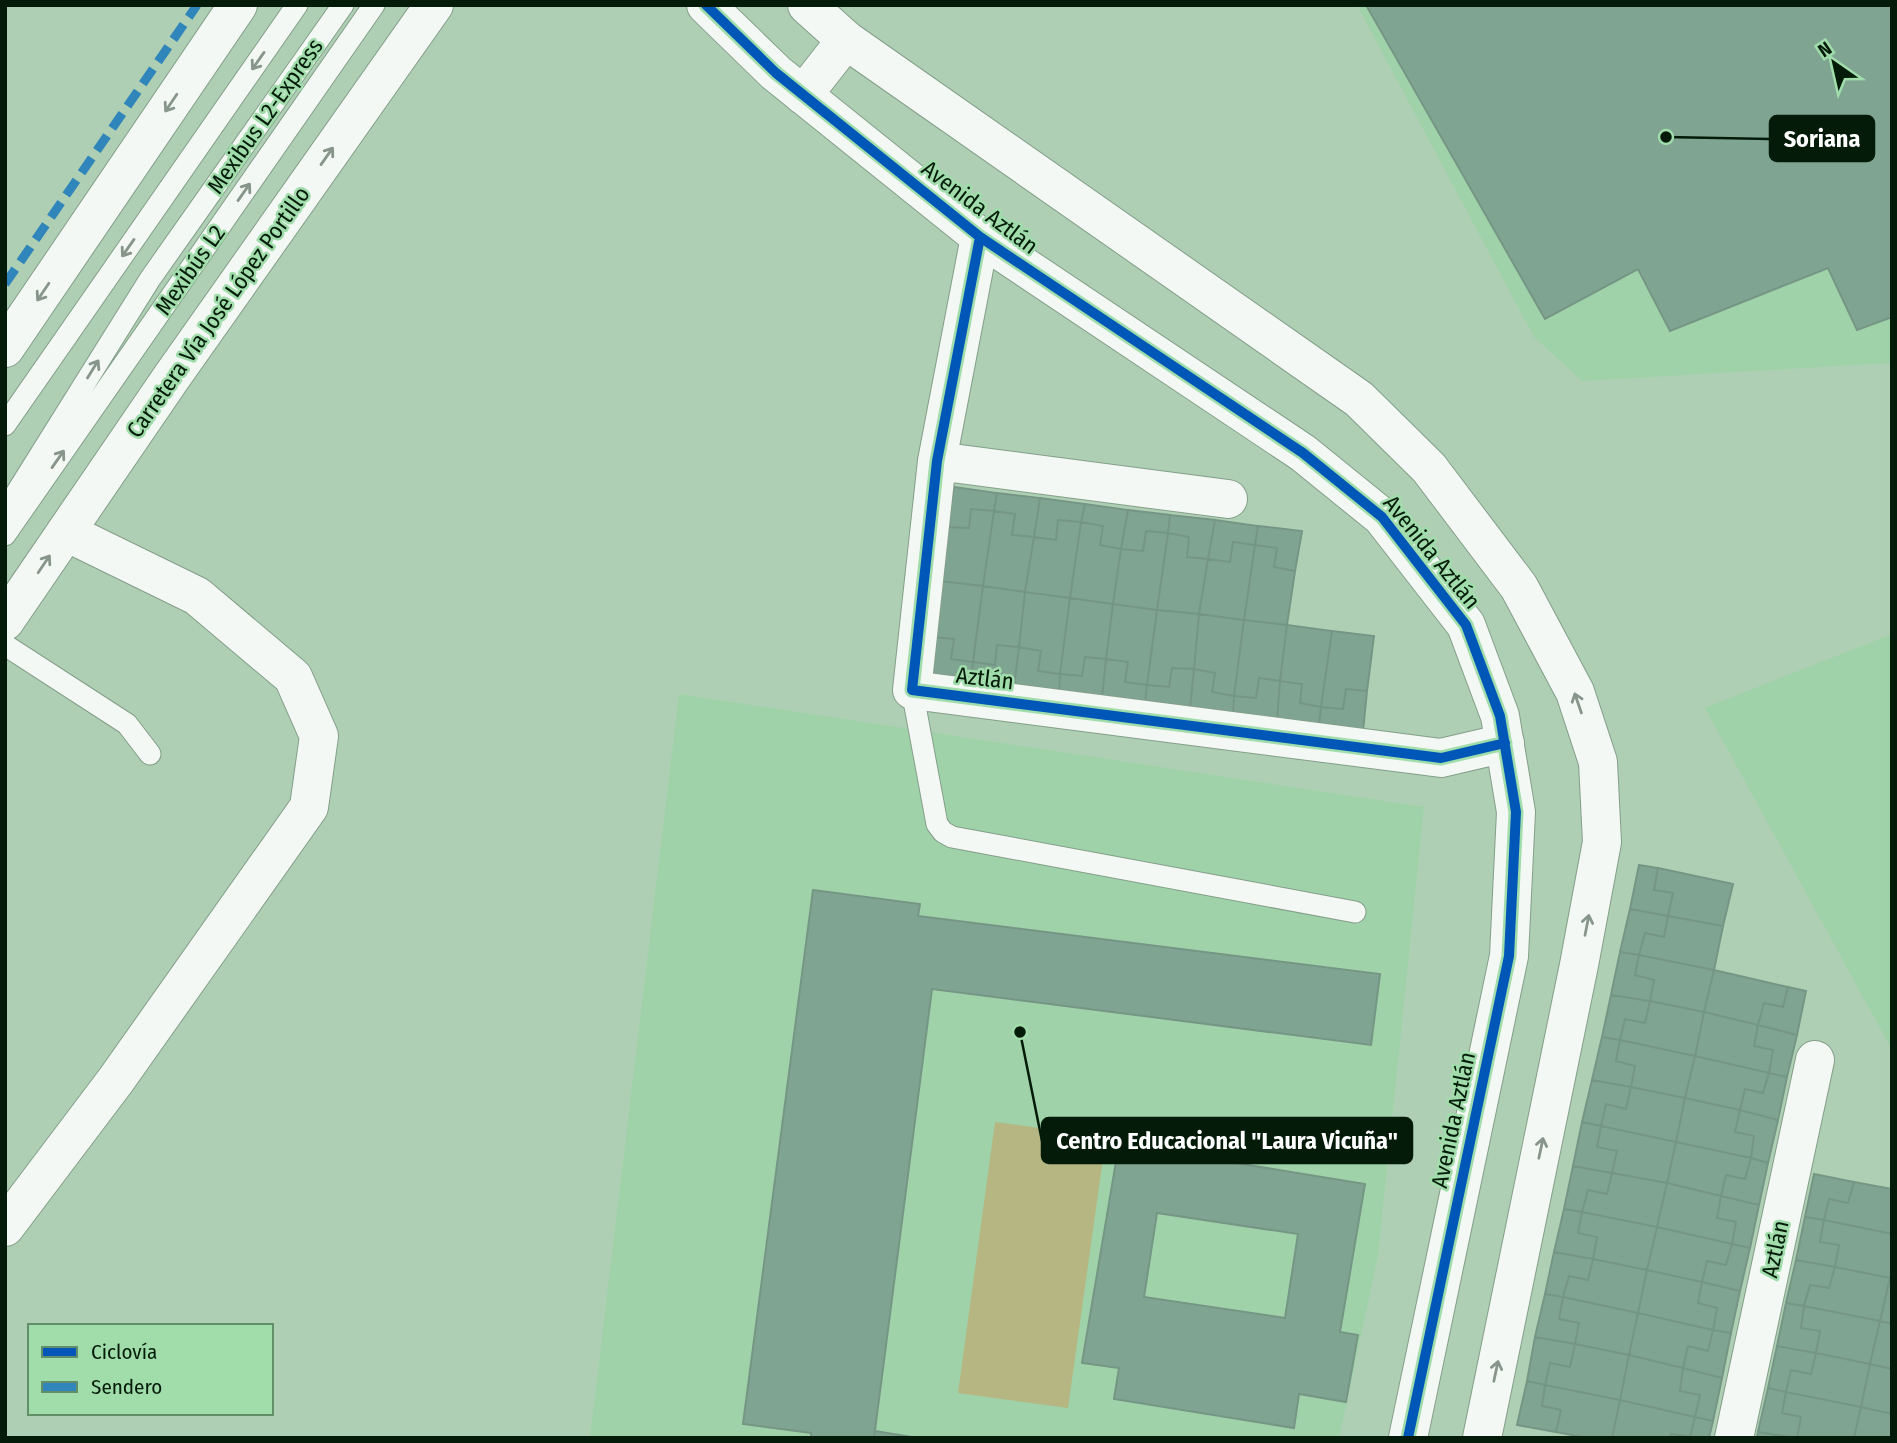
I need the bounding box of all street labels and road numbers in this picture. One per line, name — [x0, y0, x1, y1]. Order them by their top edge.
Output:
street label: Mexibus L2-Express — [201, 33, 329, 199]
street label: Avenida Aztlán — [916, 154, 1044, 260]
street label: Carretera Vía José López Portillo — [120, 181, 316, 443]
street label: Mexibús L2 — [149, 220, 231, 320]
street label: Avenida Aztlán — [1378, 489, 1486, 615]
street label: Aztlán — [955, 661, 1015, 695]
street label: Avenida Aztlán — [1425, 1049, 1481, 1191]
street label: Aztlán — [1755, 1218, 1795, 1280]

